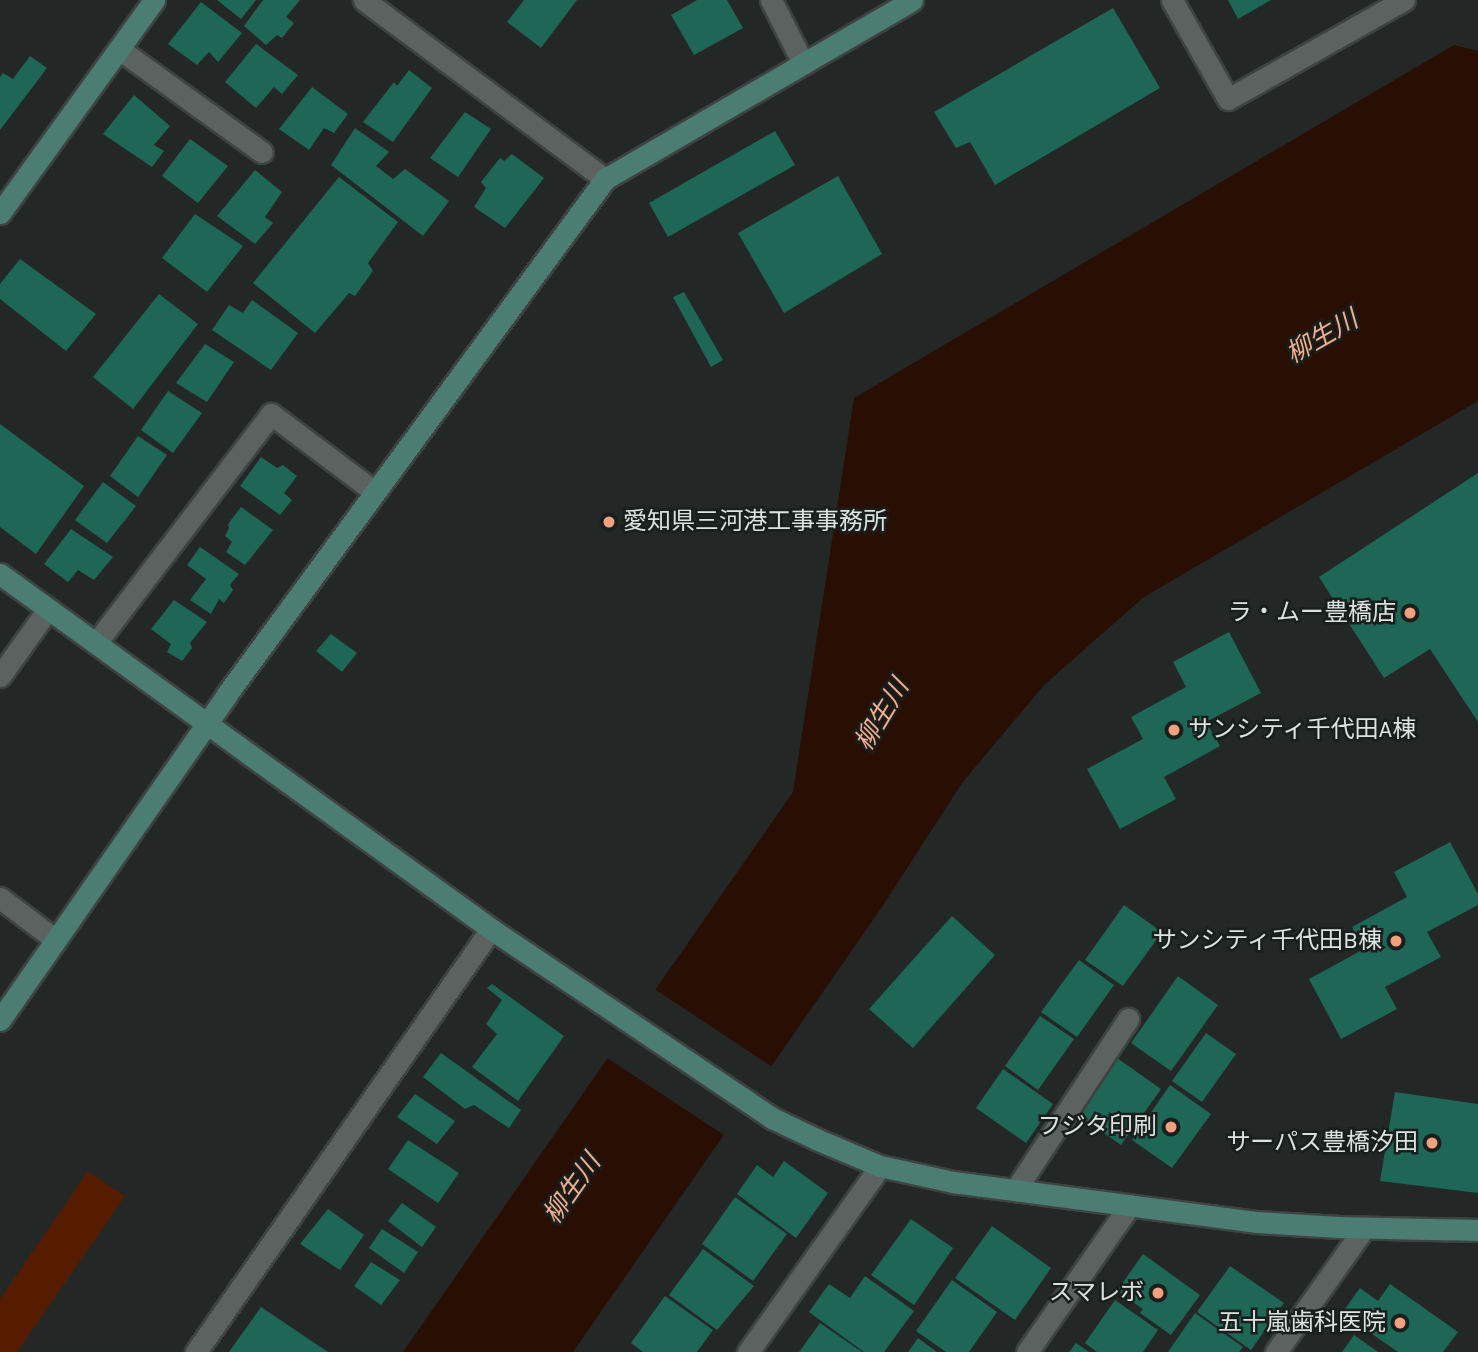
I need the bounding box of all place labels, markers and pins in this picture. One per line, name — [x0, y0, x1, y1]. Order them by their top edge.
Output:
place label: 愛知県三河港工事事務所 — [623, 508, 887, 536]
marker: 愛知県三河港工事事務所 — [601, 514, 617, 530]
place label: ラ・ムー豊橋店 — [1228, 599, 1396, 627]
marker: ラ・ムー豊橋店 — [1402, 605, 1418, 621]
place label: サンシティ千代田A棟 — [1188, 716, 1418, 744]
marker: サンシティ千代田A棟 — [1166, 722, 1182, 738]
place label: サンシティ千代田B棟 — [1151, 927, 1382, 955]
marker: サンシティ千代田B棟 — [1388, 933, 1404, 949]
place label: フジタ印刷 — [1037, 1113, 1157, 1141]
marker: フジタ印刷 — [1163, 1119, 1179, 1135]
place label: サーパス豊橋汐田 — [1226, 1129, 1418, 1157]
marker: サーパス豊橋汐田 — [1424, 1135, 1440, 1151]
place label: スマレボ — [1048, 1279, 1144, 1307]
marker: スマレボ — [1150, 1285, 1166, 1301]
place label: 五十嵐歯科医院 — [1218, 1309, 1386, 1337]
marker: 五十嵐歯科医院 — [1392, 1315, 1408, 1331]

